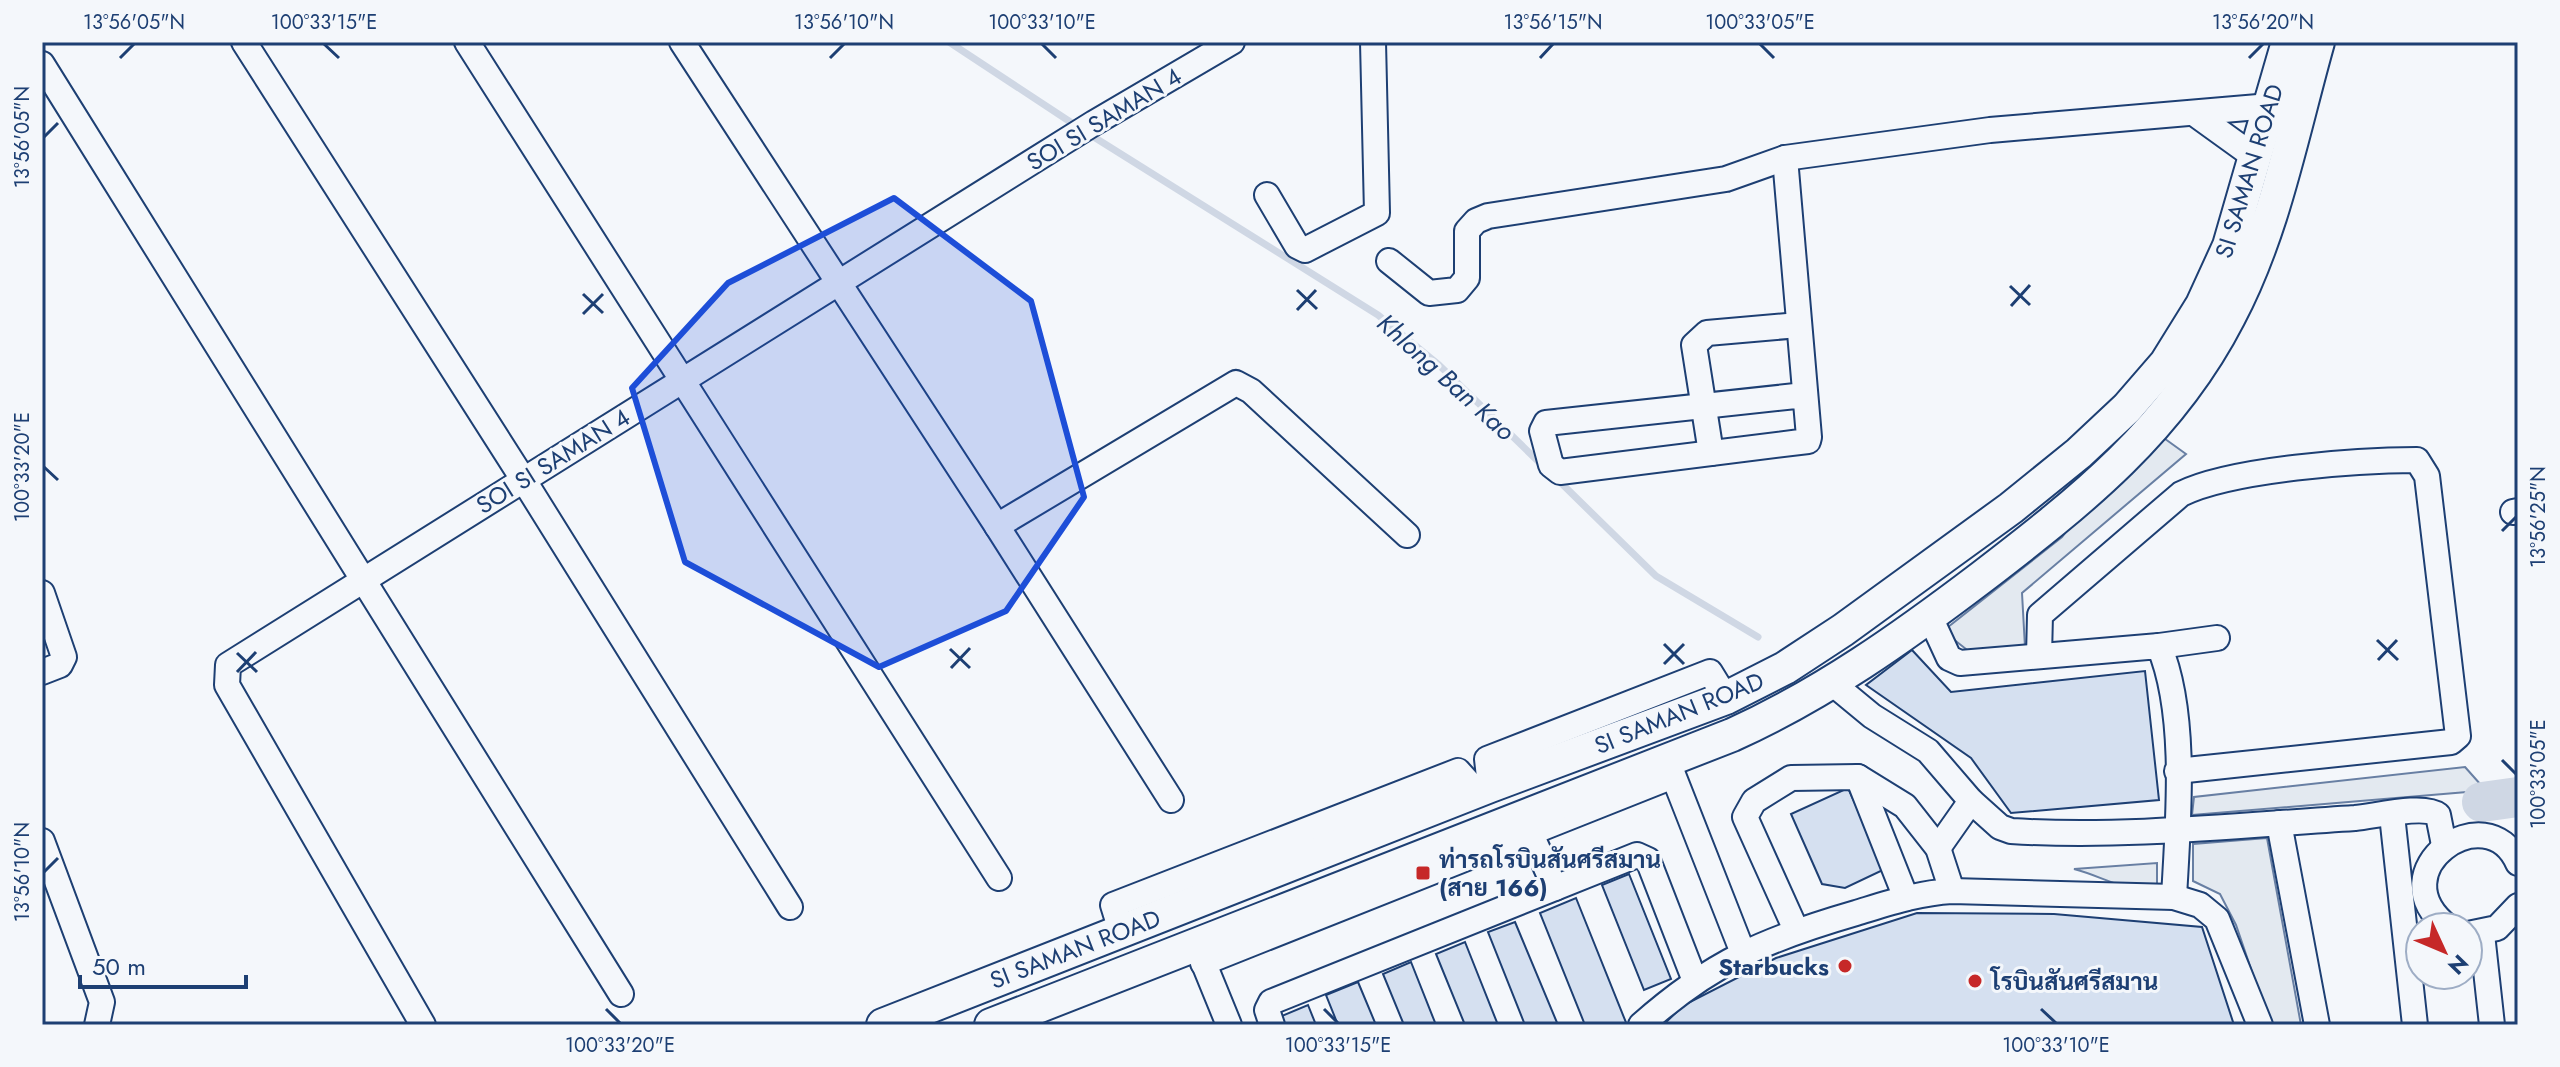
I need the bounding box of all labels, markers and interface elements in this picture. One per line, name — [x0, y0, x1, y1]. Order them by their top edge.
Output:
text: 13°56'05"N — [83, 8, 185, 37]
text: 100°33'15"E — [271, 8, 377, 37]
text: 13°56'10"N — [794, 8, 894, 37]
text: 100°33'10"E — [988, 8, 1096, 37]
text: 13°56'15"N — [1503, 8, 1603, 37]
text: 100°33'05"E — [1705, 8, 1815, 37]
text: 13°56'20"N — [2212, 8, 2314, 37]
street label: SOI SI SAMAN 4 — [1020, 59, 1188, 179]
street label: SI SAMAN ROAD — [2206, 80, 2292, 262]
text: 13°56'05"N — [8, 86, 37, 188]
water label: Khlong Ban Kao — [1368, 305, 1524, 450]
street label: SOI SI SAMAN 4 — [469, 400, 637, 522]
text: 100°33'20"E — [8, 412, 37, 522]
text: 13°56'25"N — [2524, 466, 2553, 568]
street label: SI SAMAN ROAD — [1589, 663, 1769, 763]
text: 100°33'05"E — [2524, 719, 2553, 829]
text: 13°56'10"N — [8, 822, 37, 922]
place label: ท่ารถโรบินสันศรีสมาน (สาย 166) — [1439, 842, 1661, 905]
marker: ท่ารถโรบินสันศรีสมาน (สาย 166) — [1414, 864, 1432, 882]
street label: SI SAMAN ROAD — [985, 900, 1165, 998]
north arrow — [2404, 911, 2484, 991]
scale bar — [80, 939, 246, 989]
text: N — [2441, 947, 2476, 982]
text: 50 m — [92, 949, 146, 984]
place label: Starbucks — [1718, 949, 1829, 984]
marker: Starbucks — [1836, 957, 1854, 975]
place label: โรบินสันศรีสมาน — [1989, 964, 2158, 999]
marker: โรบินสันศรีสมาน — [1966, 972, 1984, 990]
text: 100°33'20"E — [565, 1031, 675, 1060]
text: 100°33'15"E — [1285, 1031, 1391, 1060]
text: 100°33'10"E — [2002, 1031, 2110, 1060]

